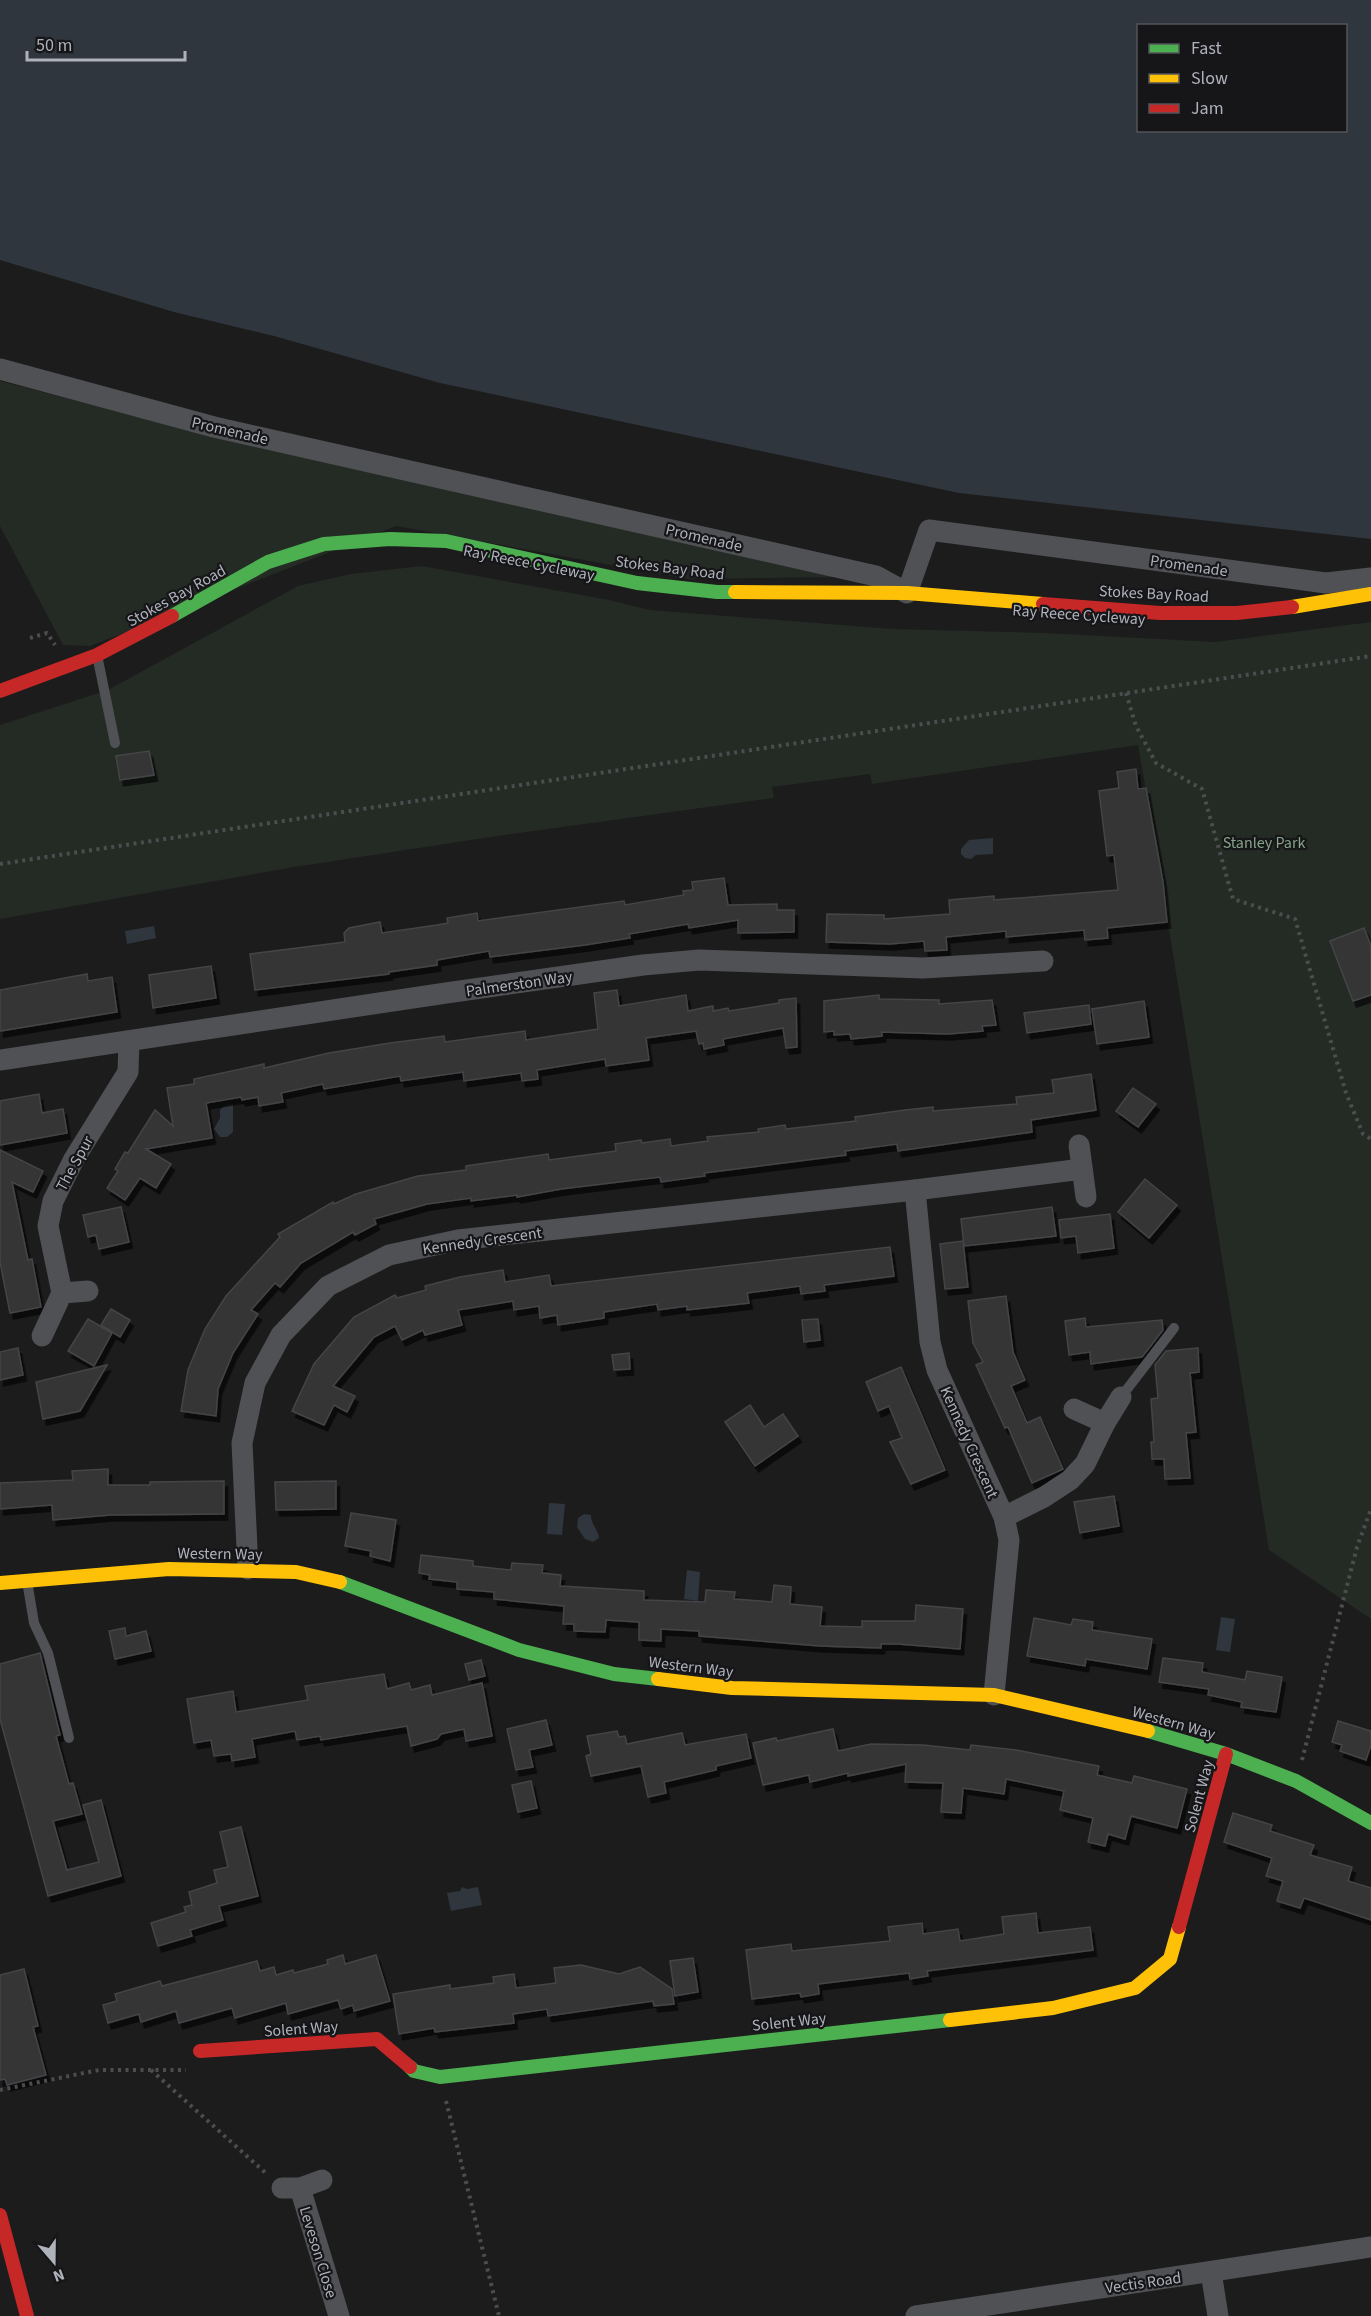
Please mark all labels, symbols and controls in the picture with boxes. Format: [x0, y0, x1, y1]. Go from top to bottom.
scale bar [27, 24, 184, 62]
legend [1137, 24, 1347, 132]
text: 50 m [36, 33, 72, 58]
text: Fast [1191, 36, 1222, 61]
text: Slow [1191, 66, 1228, 91]
text: Jam [1191, 96, 1224, 121]
street label: Promenade [189, 411, 270, 450]
street label: Promenade [663, 518, 744, 557]
street label: Ray Reece Cycleway [461, 539, 597, 587]
street label: Stokes Bay Road [614, 550, 726, 586]
street label: Promenade [1149, 550, 1229, 582]
street label: Stokes Bay Road [123, 560, 230, 632]
street label: Stokes Bay Road [1098, 580, 1209, 608]
street label: Ray Reece Cycleway [1012, 599, 1147, 631]
park label: Stanley Park [1223, 832, 1305, 854]
street label: Palmerston Way [464, 966, 574, 1002]
street label: The Spur [51, 1131, 99, 1195]
street label: Kennedy Crescent [421, 1222, 544, 1260]
street label: Kennedy Crescent [935, 1383, 1004, 1502]
street label: Western Way [177, 1542, 263, 1566]
street label: Western Way [647, 1651, 735, 1683]
street label: Western Way [1130, 1701, 1218, 1745]
street label: Solent Way [1179, 1757, 1219, 1835]
street label: Solent Way [751, 2007, 828, 2037]
street label: Solent Way [263, 2015, 339, 2043]
street label: Leveson Close [294, 2204, 342, 2301]
north arrow [24, 2232, 84, 2292]
text: N [50, 2263, 68, 2287]
street label: Vectis Road [1104, 2267, 1183, 2299]

